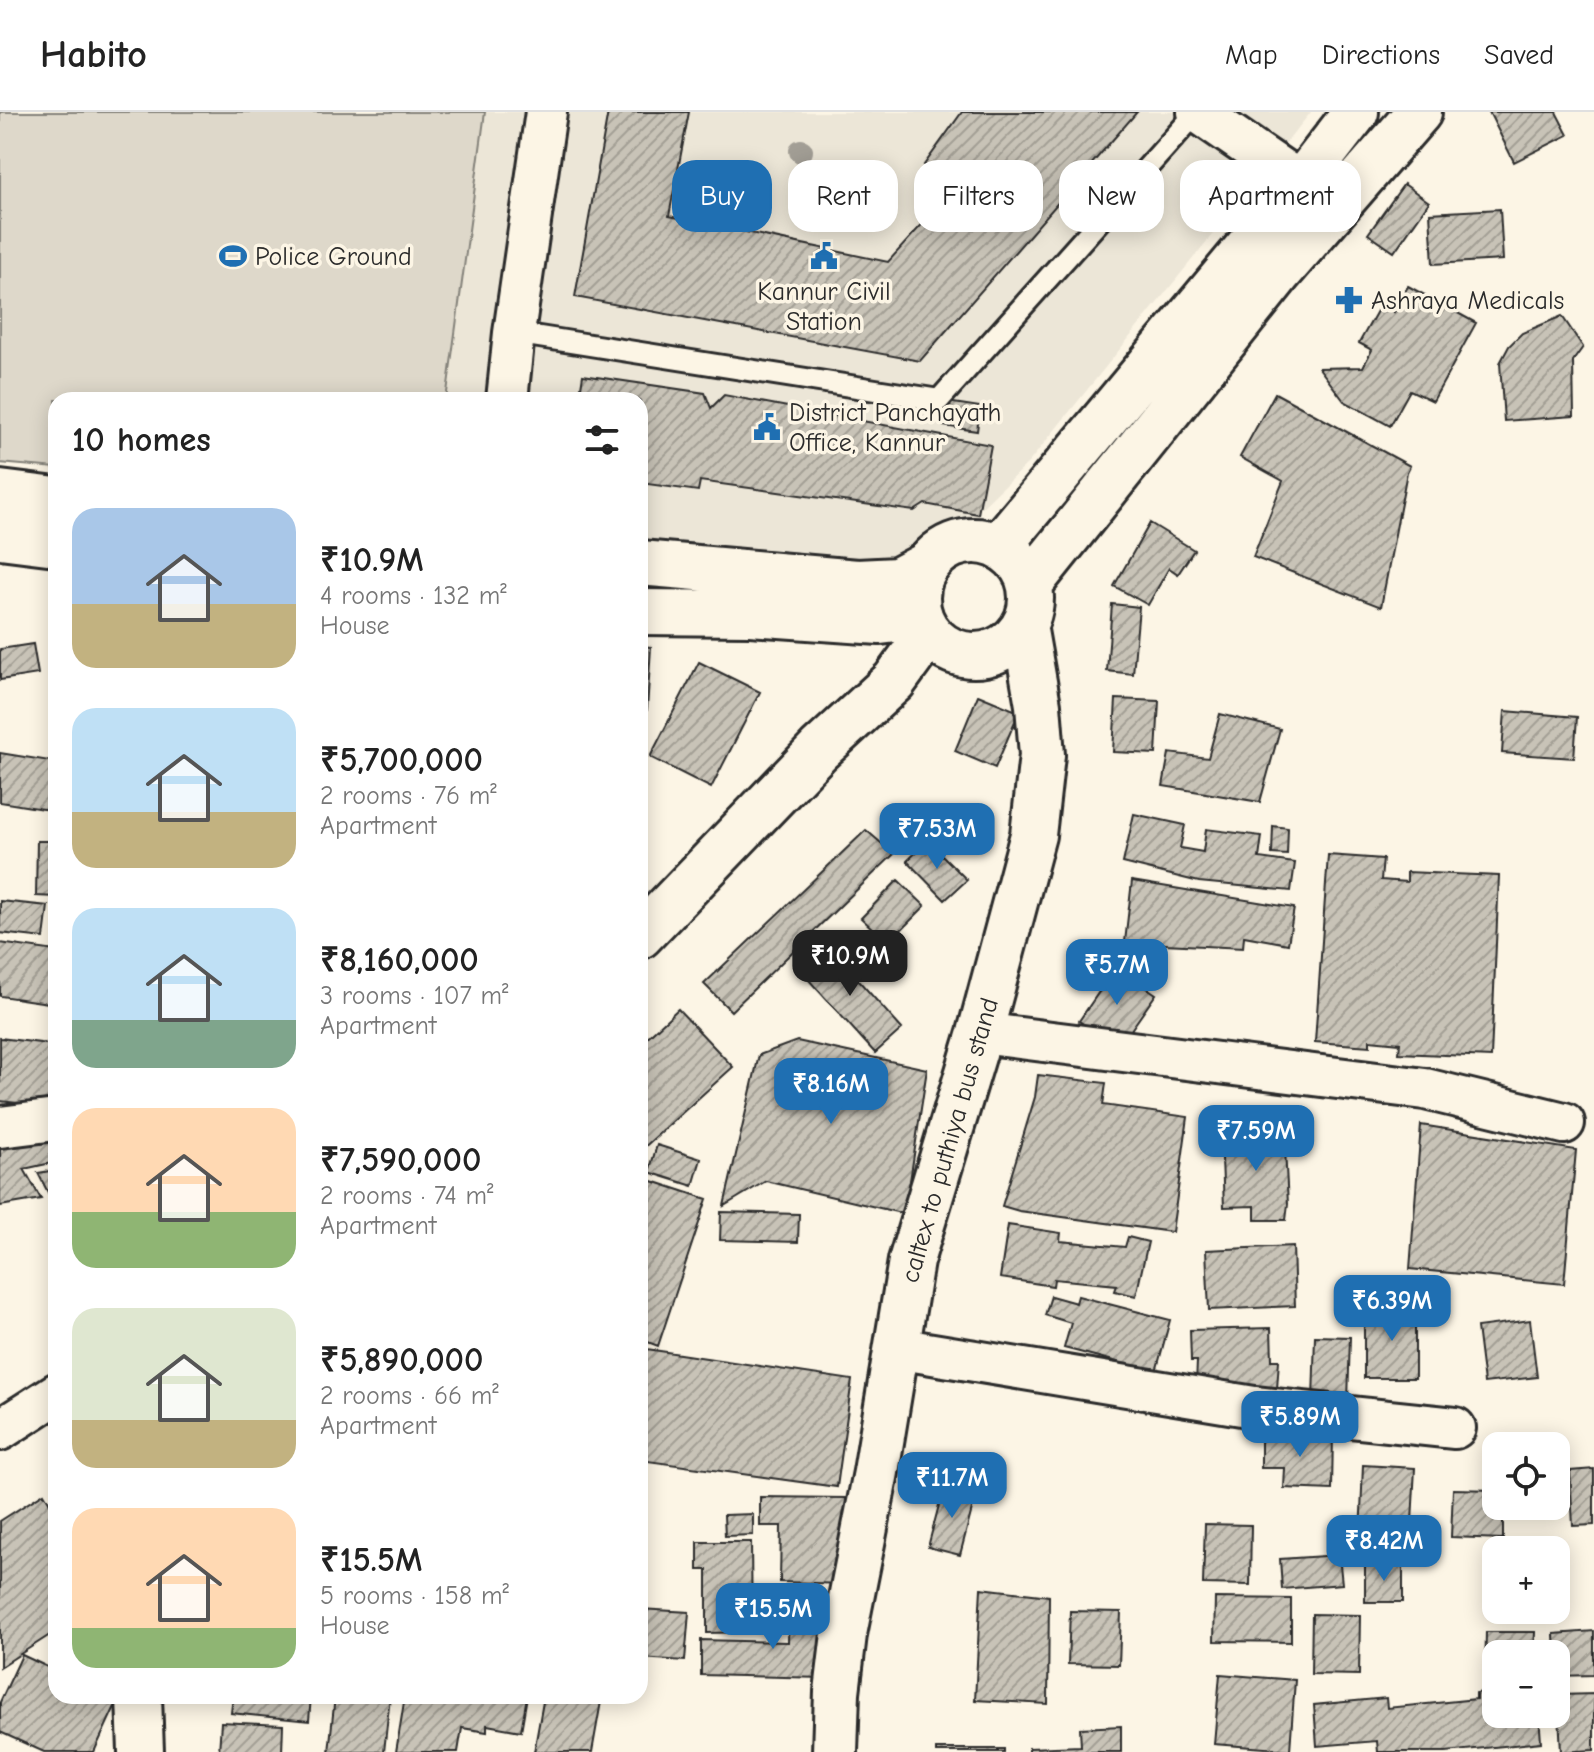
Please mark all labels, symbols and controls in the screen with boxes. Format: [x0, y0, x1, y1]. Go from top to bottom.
text: Habito [40, 33, 147, 77]
text: Map [1225, 39, 1278, 71]
text: Directions [1322, 39, 1440, 71]
text: Saved [1484, 39, 1554, 71]
chip: Buy [672, 160, 772, 232]
chip: Rent [788, 160, 898, 232]
chip: Filters [914, 160, 1043, 232]
chip: New [1059, 160, 1164, 232]
chip: Apartment [1180, 160, 1361, 232]
sports icon: Police Ground [218, 241, 248, 271]
public building icon: Kannur Civil Station [809, 241, 839, 271]
place label: Police Ground [255, 242, 412, 272]
place label: Kannur Civil Station [757, 277, 891, 337]
pharmacy icon: Ashraya Medicals [1334, 285, 1364, 315]
place label: Ashraya Medicals [1371, 286, 1564, 316]
place label: District Panchayath Office, Kannur [789, 398, 1002, 458]
public building icon: District Panchayath Office, Kannur [752, 412, 782, 442]
icon: filters [580, 418, 624, 462]
text: 10 homes [72, 420, 211, 460]
icon: home [136, 540, 232, 636]
text: ₹10.9M [320, 540, 424, 580]
text: 4 rooms · 132 m² [320, 581, 507, 611]
text: House [320, 611, 390, 641]
icon: home [136, 740, 232, 836]
text: ₹5,700,000 [320, 740, 483, 780]
text: 2 rooms · 76 m² [320, 781, 497, 811]
pin: ₹7.53M [872, 803, 1002, 871]
text: Apartment [320, 811, 436, 841]
text: ₹7.53M [898, 814, 976, 844]
pin: ₹10.9M [785, 930, 915, 998]
pin: ₹5.7M [1061, 939, 1173, 1007]
icon: home [136, 940, 232, 1036]
text: ₹8,160,000 [320, 940, 479, 980]
text: ₹10.9M [810, 941, 890, 971]
text: ₹5.7M [1084, 950, 1150, 980]
text: 3 rooms · 107 m² [320, 981, 509, 1011]
street label: caltex to puthiya bus stand [895, 994, 1005, 1286]
text: Apartment [320, 1011, 436, 1041]
pin: ₹8.16M [766, 1058, 896, 1126]
text: ₹8.16M [792, 1069, 870, 1099]
pin: ₹7.59M [1191, 1105, 1321, 1173]
text: ₹7.59M [1216, 1116, 1296, 1146]
icon: home [136, 1140, 232, 1236]
text: ₹7,590,000 [320, 1140, 481, 1180]
text: 2 rooms · 74 m² [320, 1181, 493, 1211]
text: Apartment [320, 1211, 436, 1241]
pin: ₹6.39M [1327, 1275, 1457, 1343]
text: ₹6.39M [1352, 1286, 1432, 1316]
icon: home [136, 1340, 232, 1436]
text: ₹5,890,000 [320, 1340, 483, 1380]
text: 2 rooms · 66 m² [320, 1381, 499, 1411]
pin: ₹5.89M [1235, 1391, 1365, 1459]
text: ₹5.89M [1259, 1402, 1341, 1432]
text: Apartment [320, 1411, 436, 1441]
map controls [1482, 1432, 1570, 1728]
button: locate [1482, 1432, 1570, 1520]
pin: ₹11.7M [887, 1452, 1017, 1520]
text: ₹11.7M [916, 1463, 988, 1493]
pin: ₹8.42M [1319, 1515, 1449, 1583]
text: ₹8.42M [1345, 1526, 1424, 1556]
button: + [1482, 1536, 1570, 1624]
icon: home [136, 1540, 232, 1636]
text: ₹15.5M [320, 1540, 422, 1580]
text: 5 rooms · 158 m² [320, 1581, 509, 1611]
pin: ₹15.5M [708, 1583, 838, 1651]
text: ₹15.5M [734, 1594, 812, 1624]
text: House [320, 1611, 390, 1641]
button: − [1482, 1640, 1570, 1728]

